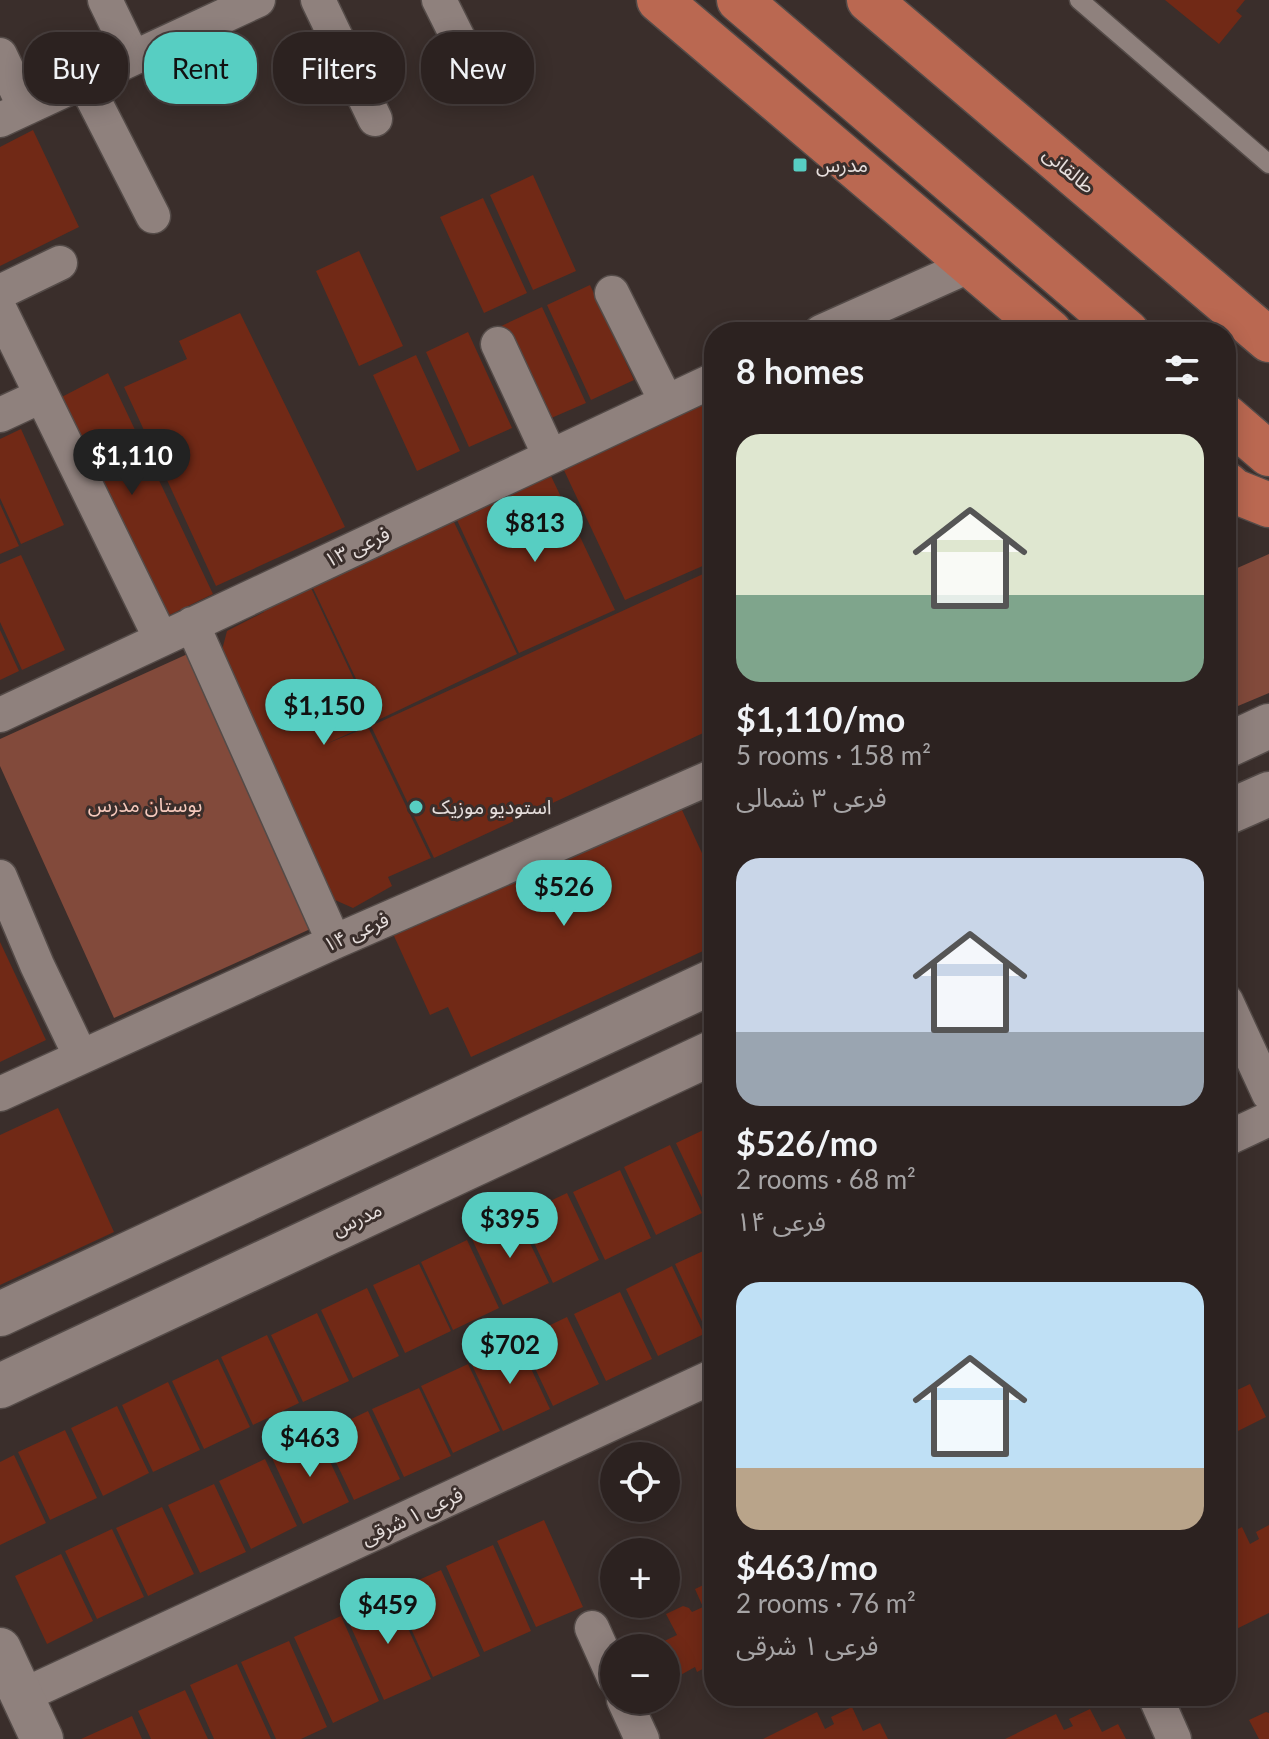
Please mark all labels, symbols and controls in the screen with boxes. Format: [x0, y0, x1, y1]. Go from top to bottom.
chip: Buy [24, 32, 128, 104]
chip: Rent [144, 32, 257, 104]
chip: Filters [273, 32, 405, 104]
chip: New [421, 32, 534, 104]
street label: طالقانی [1038, 141, 1100, 199]
place label: مدرس [816, 152, 868, 177]
marker: مدرس [791, 156, 809, 174]
icon: filters [1160, 348, 1204, 392]
text: 8 homes [736, 350, 864, 391]
pin: $1,110 [67, 429, 197, 497]
text: $1,110 [91, 439, 173, 471]
icon: home [898, 486, 1042, 630]
pin: $813 [488, 496, 582, 564]
text: $813 [505, 506, 565, 538]
street label: فرعی ۱۳ [320, 521, 393, 572]
pin: $1,150 [259, 679, 389, 747]
text: $1,150 [283, 689, 365, 721]
text: $1,110/mo [736, 698, 905, 739]
text: 5 rooms · 158 m² [736, 739, 931, 771]
text: فرعی ۳ شمالی [736, 781, 887, 813]
park label: بوستان مدرس [88, 792, 202, 817]
place label: استودیو موزیک [432, 794, 552, 819]
marker: استودیو موزیک [407, 798, 425, 816]
pin: $526 [517, 860, 611, 928]
text: $526 [534, 870, 594, 902]
street label: فرعی ۱۴ [319, 906, 393, 957]
icon: home [898, 910, 1042, 1054]
text: $526/mo [736, 1122, 878, 1163]
text: 2 rooms · 68 m² [736, 1163, 916, 1195]
pin: $395 [463, 1192, 557, 1260]
street label: مدرس [328, 1196, 386, 1241]
text: $395 [480, 1202, 540, 1234]
text: فرعی ۱۴ [736, 1205, 826, 1237]
pin: $702 [463, 1318, 557, 1386]
text: $702 [480, 1328, 540, 1360]
icon: home [898, 1334, 1042, 1478]
pin: $463 [263, 1411, 357, 1479]
text: $463 [280, 1421, 340, 1453]
map controls [600, 1442, 680, 1714]
button: locate [600, 1442, 680, 1522]
street label: فرعی ۱ شرقی [357, 1481, 467, 1550]
button: + [600, 1538, 680, 1618]
text: $463/mo [736, 1546, 878, 1587]
pin: $459 [341, 1578, 435, 1646]
text: 2 rooms · 76 m² [736, 1587, 916, 1619]
text: $459 [358, 1588, 418, 1620]
text: فرعی ۱ شرقی [736, 1629, 878, 1661]
button: − [600, 1634, 680, 1714]

